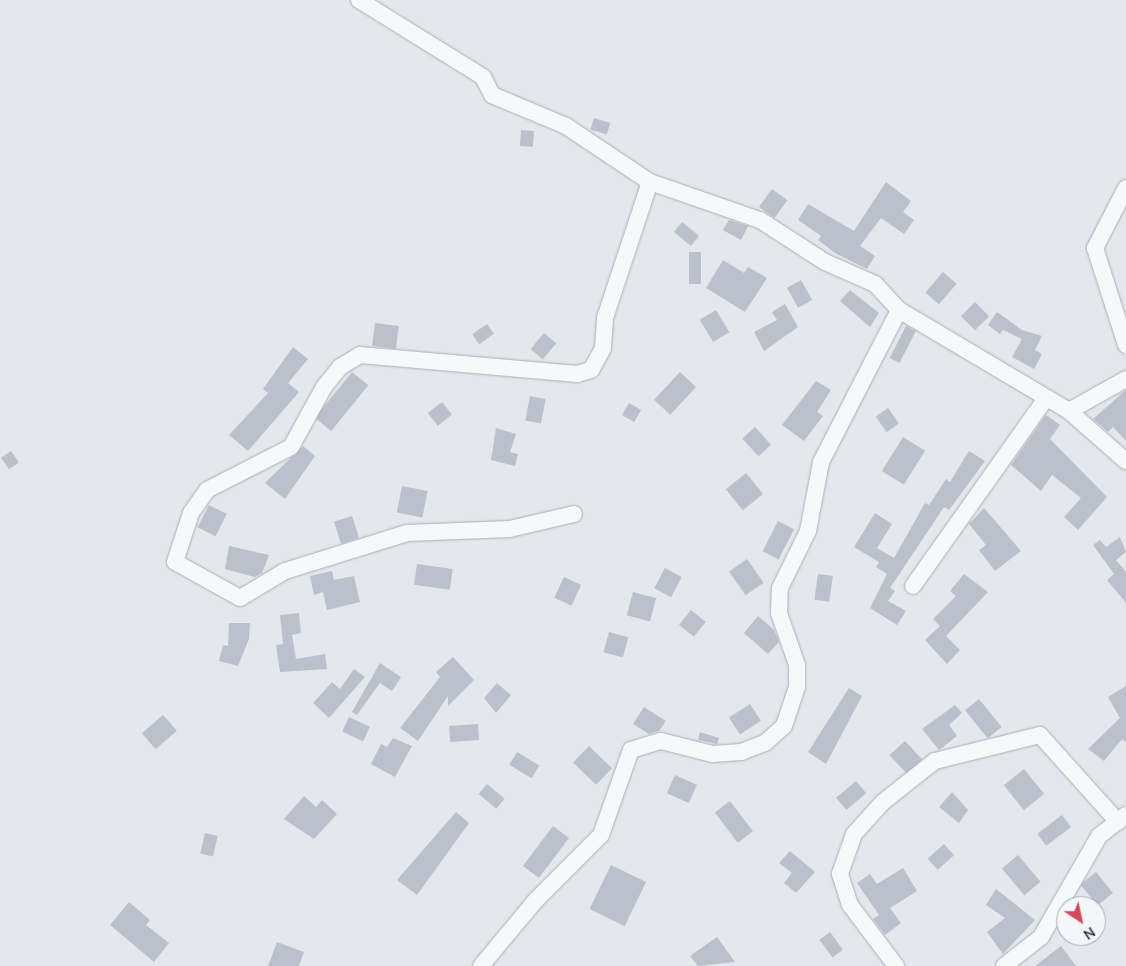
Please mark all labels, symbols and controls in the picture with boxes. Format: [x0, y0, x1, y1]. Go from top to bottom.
north arrow [1056, 896, 1106, 946]
text: N [1079, 922, 1099, 944]

